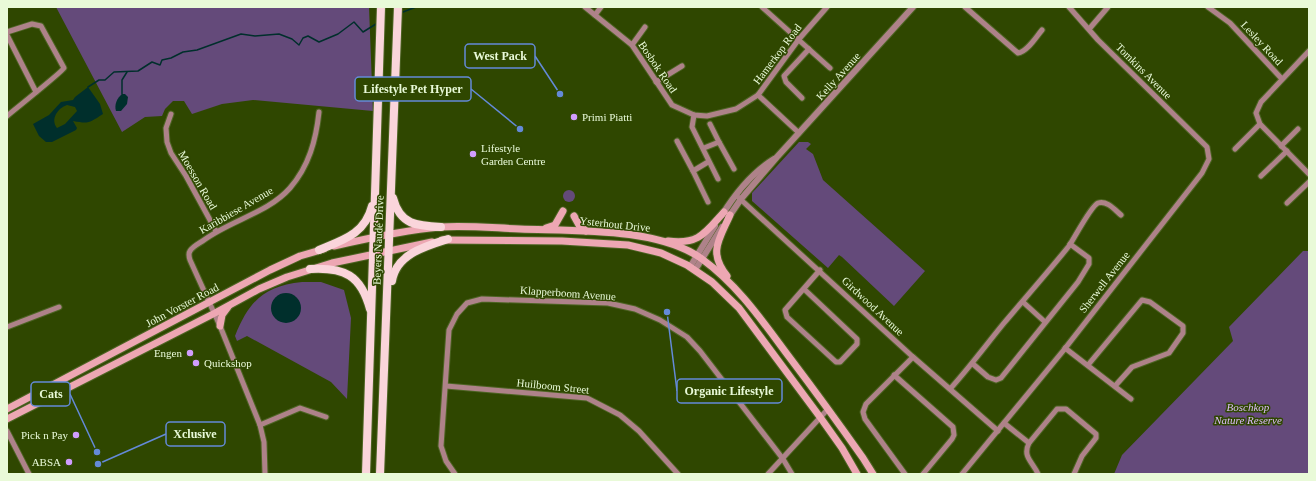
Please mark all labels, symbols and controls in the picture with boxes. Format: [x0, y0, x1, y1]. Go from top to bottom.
street label: Lesley Road [1239, 19, 1286, 68]
street label: Hamerkop Road [750, 21, 804, 87]
street label: Bosbok Road [636, 39, 680, 95]
street label: Tomkins Avenue [1114, 41, 1174, 101]
callout: West Pack [465, 44, 535, 68]
text: West Pack [473, 49, 527, 63]
street label: Kelly Avenue [813, 50, 863, 102]
callout: Lifestyle Pet Hyper [355, 77, 471, 101]
text: Lifestyle Pet Hyper [363, 82, 463, 96]
place label: Primi Piatti [582, 111, 632, 123]
marker: Primi Piatti [569, 112, 579, 122]
place label: Lifestyle Garden Centre [481, 142, 546, 167]
street label: Moesson Road [176, 149, 220, 212]
marker: Lifestyle Garden Centre [468, 149, 478, 159]
street label: Karibbiese Avenue [197, 184, 275, 236]
street label: Beyers Naudé Drive [370, 195, 386, 285]
street label: Ysterhout Drive [579, 214, 651, 234]
street label: Sherwell Avenue [1076, 249, 1132, 315]
street label: Girdwood Avenue [840, 274, 906, 338]
street label: John Vorster Road [143, 280, 221, 329]
street label: Klapperboom Avenue [520, 284, 616, 302]
place label: Engen [154, 347, 182, 359]
marker: Engen [185, 348, 195, 358]
place label: Quickshop [204, 357, 252, 369]
marker: Quickshop [191, 358, 201, 368]
street label: Huilboom Street [516, 376, 590, 396]
callout: Organic Lifestyle [677, 379, 782, 403]
callout: Cats [31, 382, 70, 406]
text: Organic Lifestyle [685, 384, 774, 398]
text: Cats [39, 387, 63, 401]
park label: Boschkop Nature Reserve [1213, 401, 1282, 426]
callout: Xclusive [166, 422, 225, 446]
text: Xclusive [173, 427, 217, 441]
place label: Pick n Pay [21, 429, 68, 441]
marker: Pick n Pay [71, 430, 81, 440]
place label: ABSA [32, 456, 61, 468]
marker: ABSA [64, 457, 74, 467]

